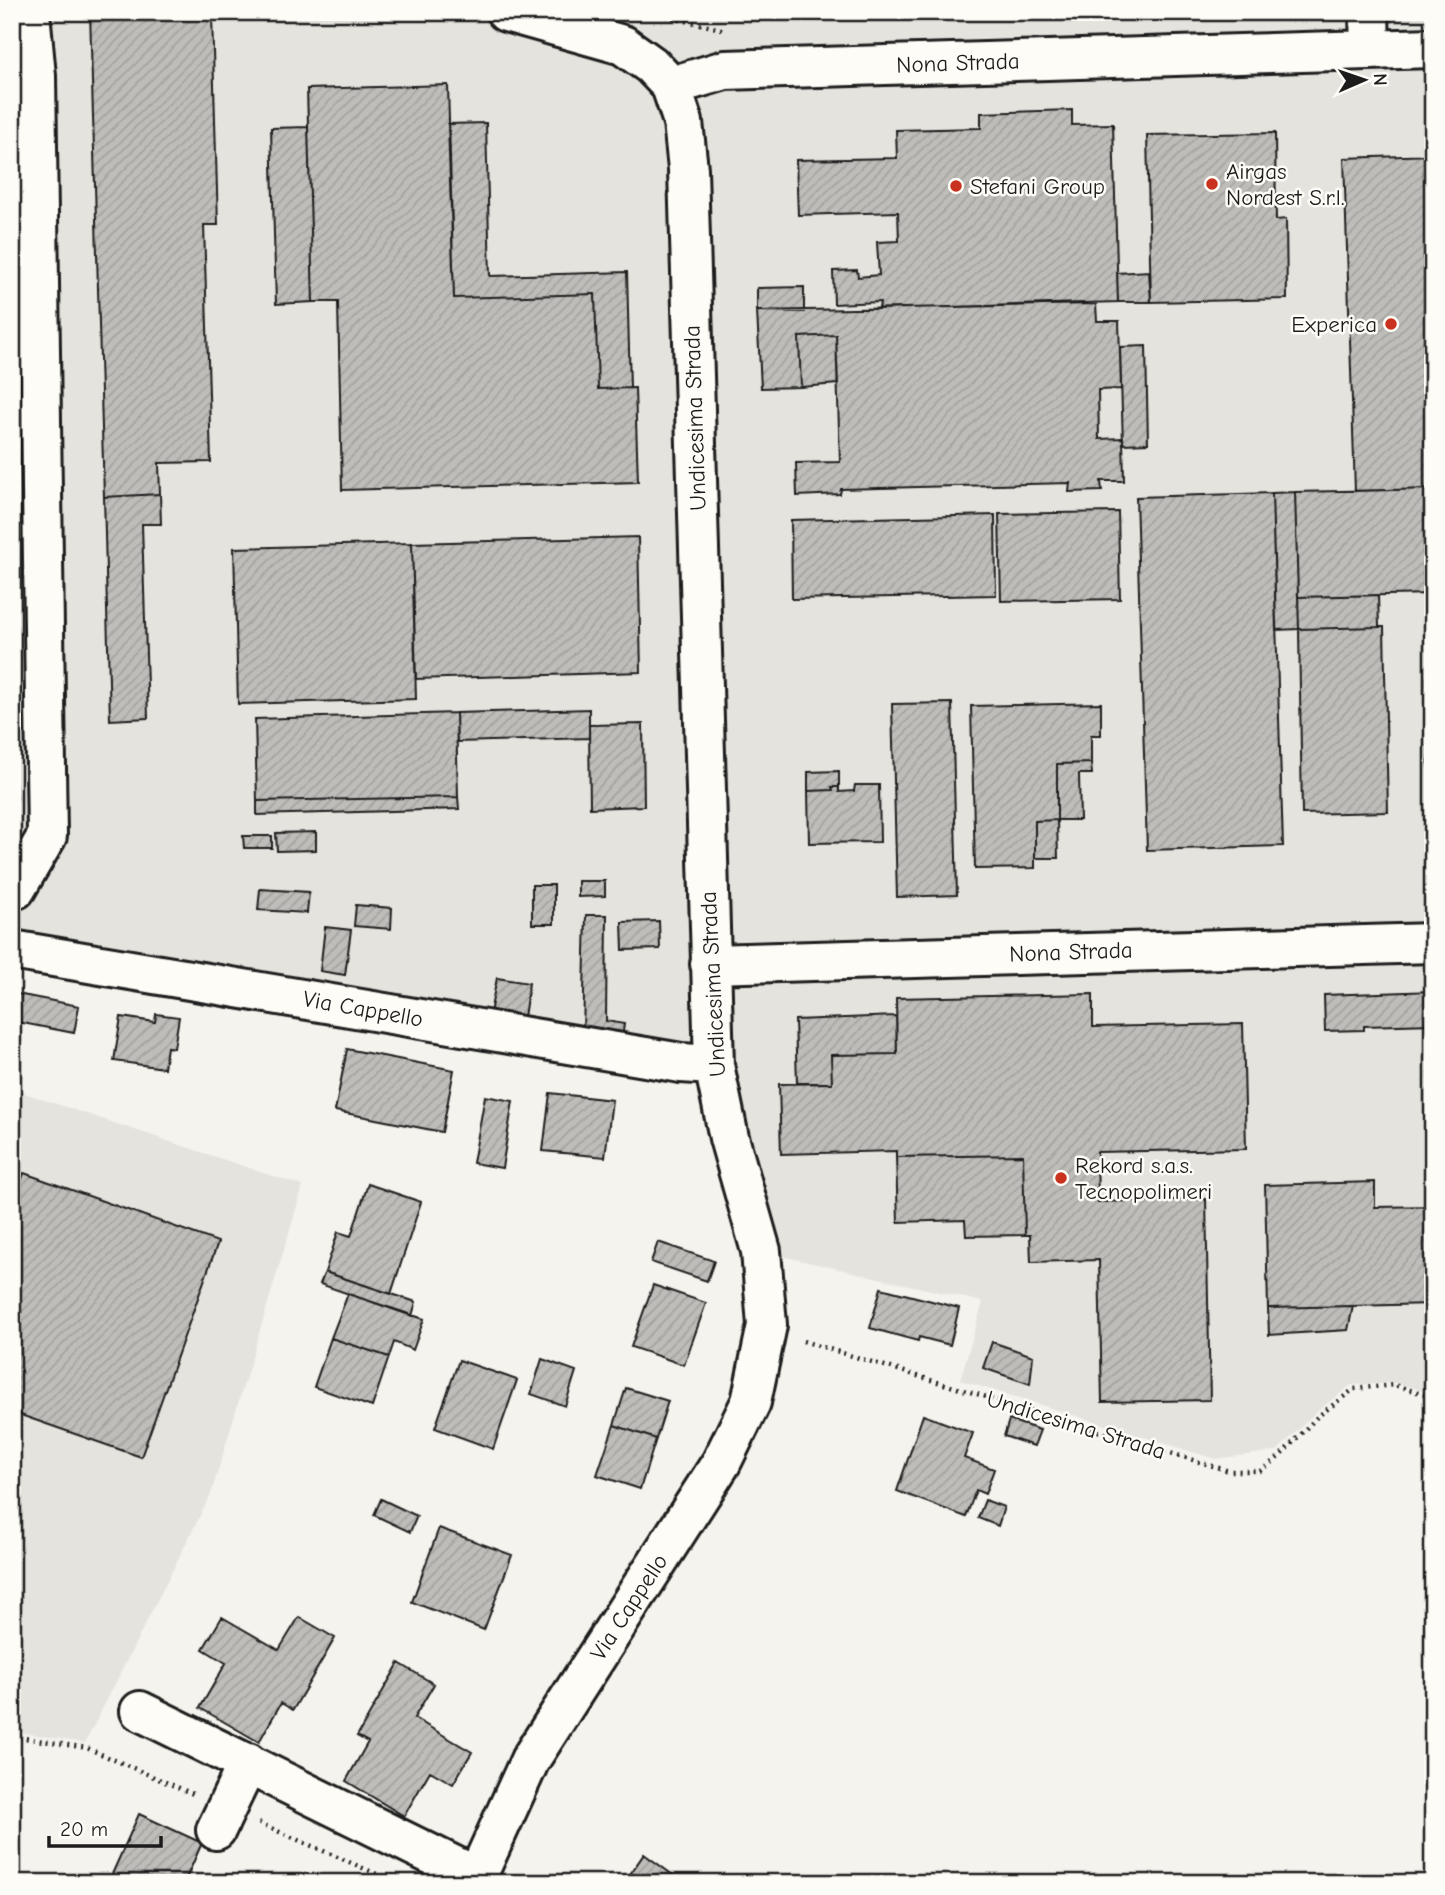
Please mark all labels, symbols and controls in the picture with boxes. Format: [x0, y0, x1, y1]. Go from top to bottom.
north arrow [1330, 46, 1400, 116]
street label: Nona Strada [896, 47, 1020, 79]
text: N [1369, 73, 1391, 86]
place label: Airgas Nordest S.r.l. [1226, 158, 1344, 211]
place label: Stefani Group [970, 173, 1105, 200]
marker: Airgas Nordest S.r.l. [1204, 176, 1220, 192]
marker: Stefani Group [948, 178, 964, 194]
place label: Experica [1291, 311, 1377, 338]
marker: Experica [1383, 316, 1399, 332]
street label: Undicesima Strada [678, 325, 712, 511]
street label: Undicesima Strada [695, 890, 731, 1078]
street label: Nona Strada [1009, 936, 1133, 968]
street label: Via Cappello [301, 985, 425, 1033]
place label: Rekord s.a.s. Tecnopolimeri [1075, 1152, 1212, 1205]
marker: Rekord s.a.s. Tecnopolimeri [1053, 1170, 1069, 1186]
street label: Undicesima Strada [983, 1385, 1169, 1465]
street label: Via Cappello [585, 1549, 673, 1665]
scale bar [49, 1804, 161, 1848]
text: 20 m [60, 1817, 108, 1841]

